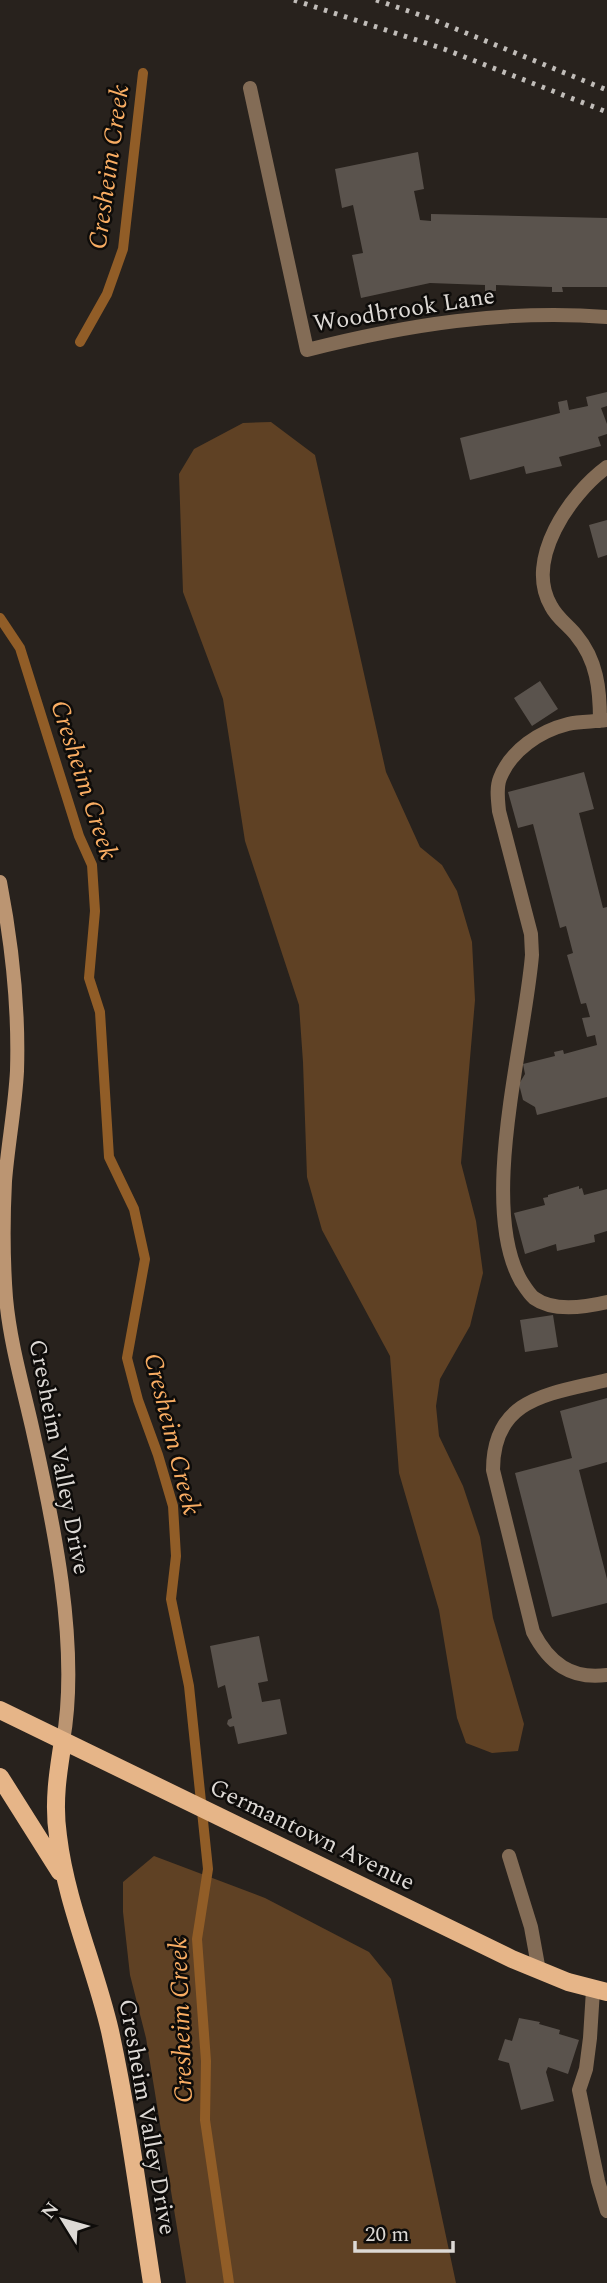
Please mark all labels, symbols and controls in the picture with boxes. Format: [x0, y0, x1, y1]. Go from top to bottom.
water label: Cresheim Creek [78, 82, 140, 252]
street label: Woodbrook Lane [311, 278, 497, 342]
water label: Cresheim Creek [39, 695, 129, 865]
street label: Cresheim Valley Drive [19, 1336, 99, 1578]
water label: Cresheim Creek [133, 1349, 211, 1519]
street label: Germantown Avenue [203, 1770, 421, 1900]
water label: Cresheim Creek [158, 1936, 204, 2104]
street label: Cresheim Valley Drive [109, 1996, 185, 2238]
north arrow [28, 2185, 98, 2255]
text: N [34, 2196, 67, 2226]
scale bar [355, 2210, 453, 2254]
text: 20 m [365, 2219, 409, 2251]

